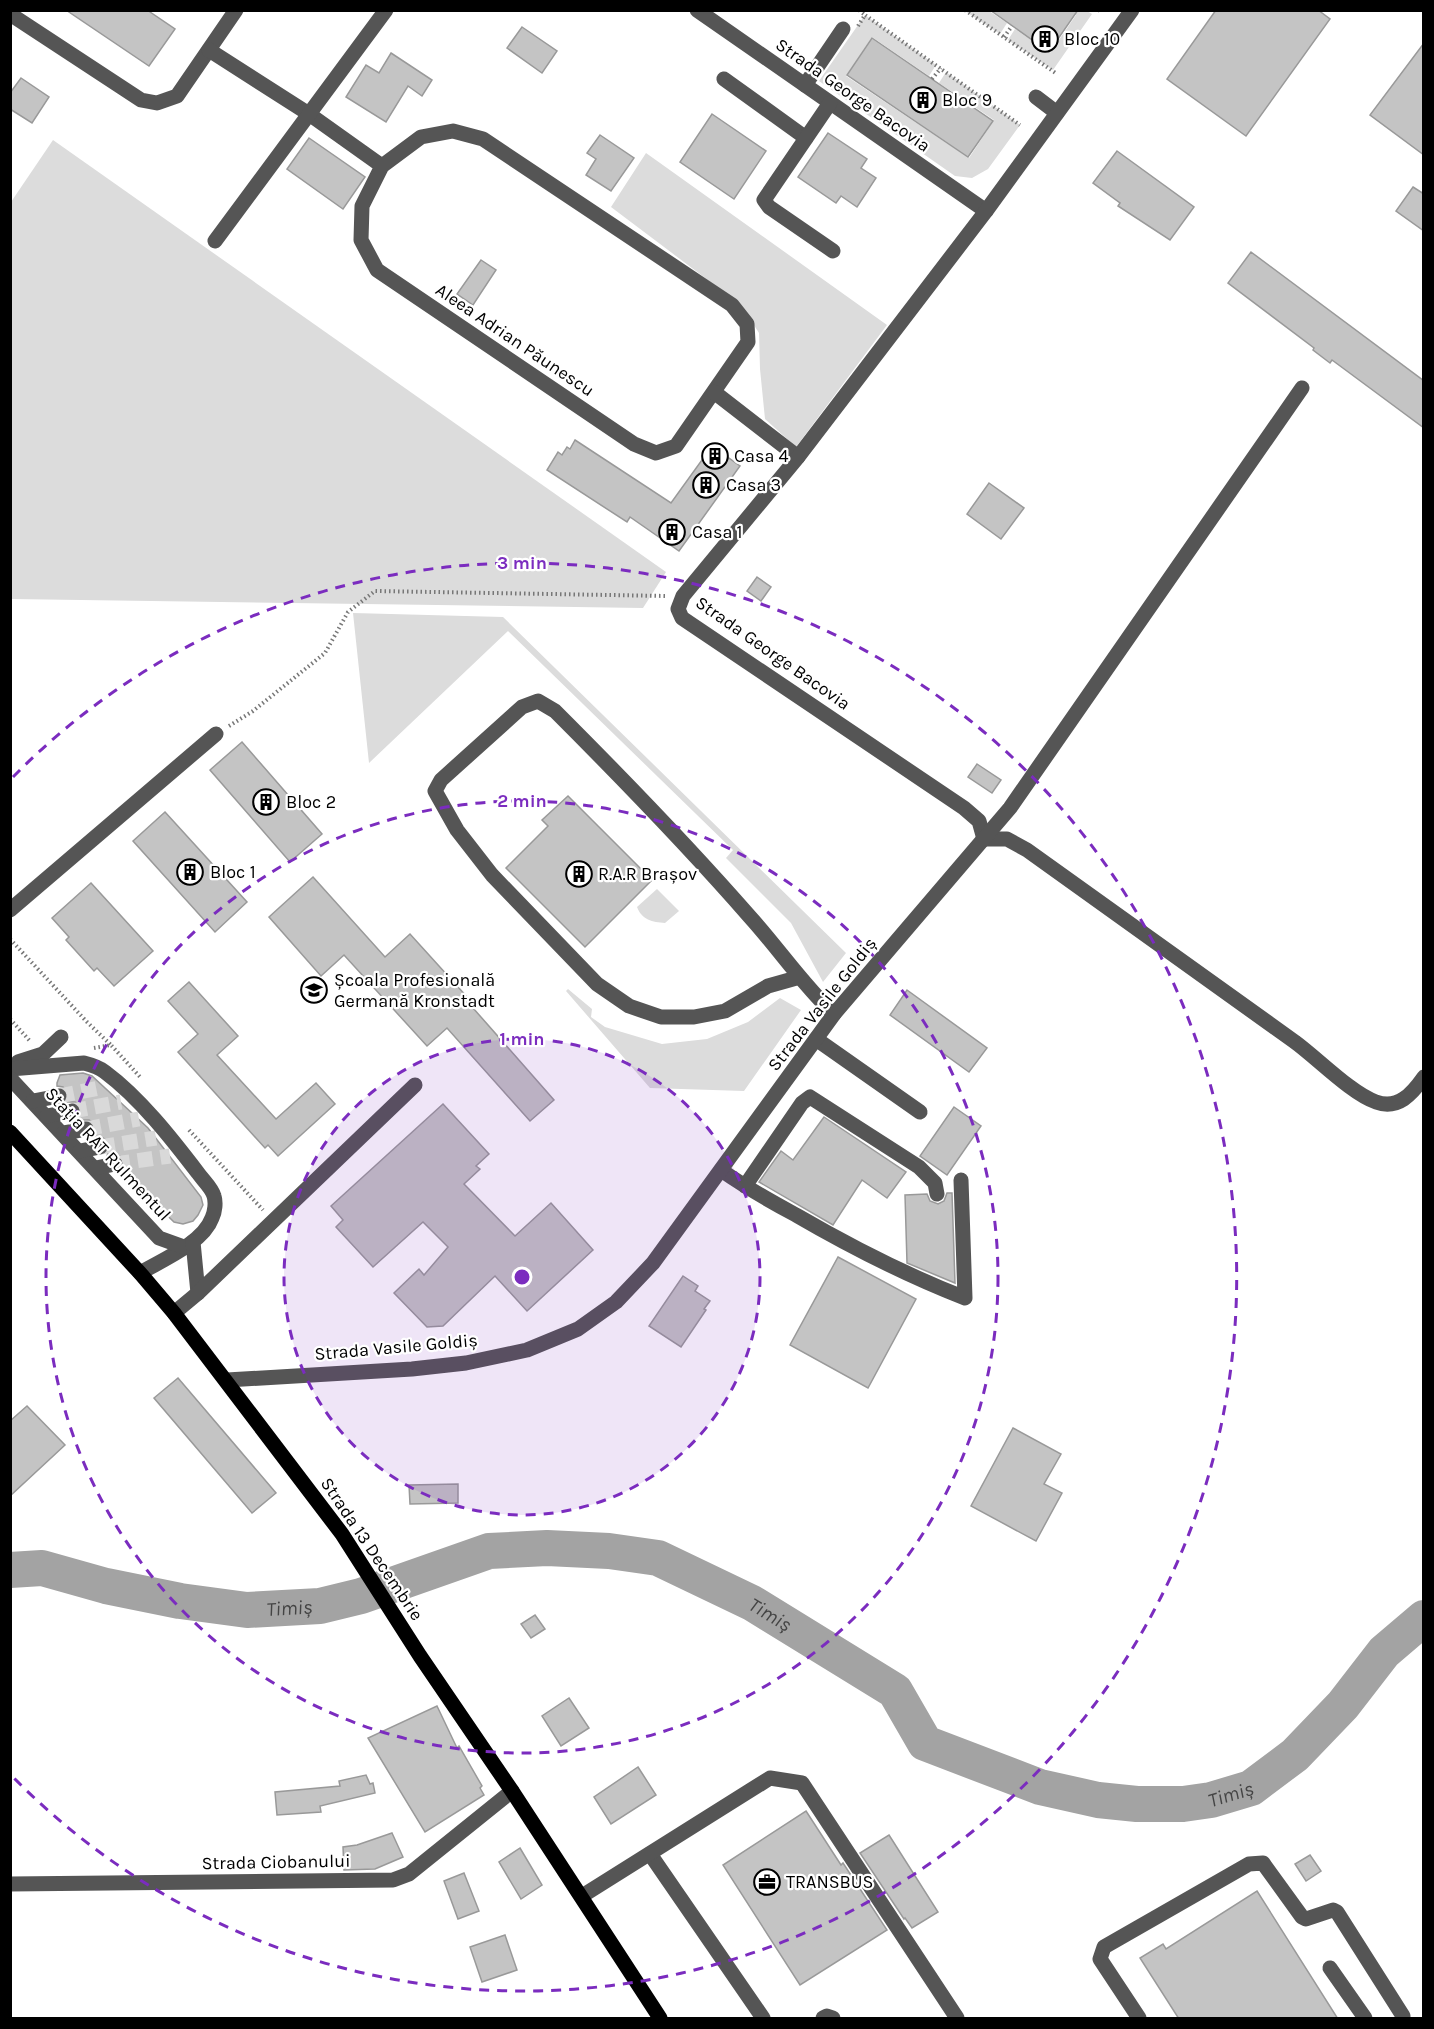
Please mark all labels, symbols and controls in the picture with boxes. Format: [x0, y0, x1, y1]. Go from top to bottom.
building icon: Bloc 10 [1030, 24, 1060, 54]
place label: Bloc 10 [1064, 28, 1120, 50]
street label: Strada George Bacovia [771, 33, 935, 157]
building icon: Bloc 9 [908, 85, 938, 115]
place label: Bloc 9 [942, 89, 992, 111]
street label: Aleea Adrian Păunescu [432, 279, 598, 401]
building icon: Casa 4 [700, 441, 730, 471]
place label: Casa 4 [734, 445, 789, 467]
building icon: Casa 3 [691, 470, 721, 500]
place label: Casa 3 [726, 474, 781, 496]
building icon: Casa 1 [657, 517, 687, 547]
place label: Casa 1 [692, 521, 743, 543]
text: 3 min [497, 552, 547, 574]
street label: Strada George Bacovia [691, 591, 855, 715]
building icon: Bloc 2 [251, 787, 281, 817]
text: 2 min [497, 790, 547, 812]
place label: Bloc 2 [286, 791, 336, 813]
building icon: Bloc 1 [175, 857, 205, 887]
building icon: R.A.R Brașov [564, 859, 594, 889]
place label: Bloc 1 [210, 861, 256, 883]
place label: R.A.R Brașov [598, 863, 697, 885]
street label: Strada Vasile Goldiș [763, 933, 881, 1075]
place label: Școala Profesională Germană Kronstadt [334, 969, 495, 1012]
school or university icon: Școala Profesională Germană Kronstadt [299, 975, 329, 1005]
text: 1 min [499, 1028, 545, 1050]
street label: Stația RAT Rulmentul [40, 1083, 176, 1225]
centre of rings [512, 1267, 532, 1287]
street label: Strada Vasile Goldiș [313, 1329, 479, 1365]
street label: Strada 13 Decembrie [316, 1473, 428, 1625]
water label: Timiș [745, 1592, 796, 1636]
water label: Timiș [266, 1595, 313, 1620]
water label: Timiș [1205, 1776, 1256, 1812]
street label: Strada Ciobanului [201, 1850, 351, 1874]
office icon: TRANSBUS [752, 1867, 782, 1897]
place label: TRANSBUS [786, 1871, 873, 1893]

